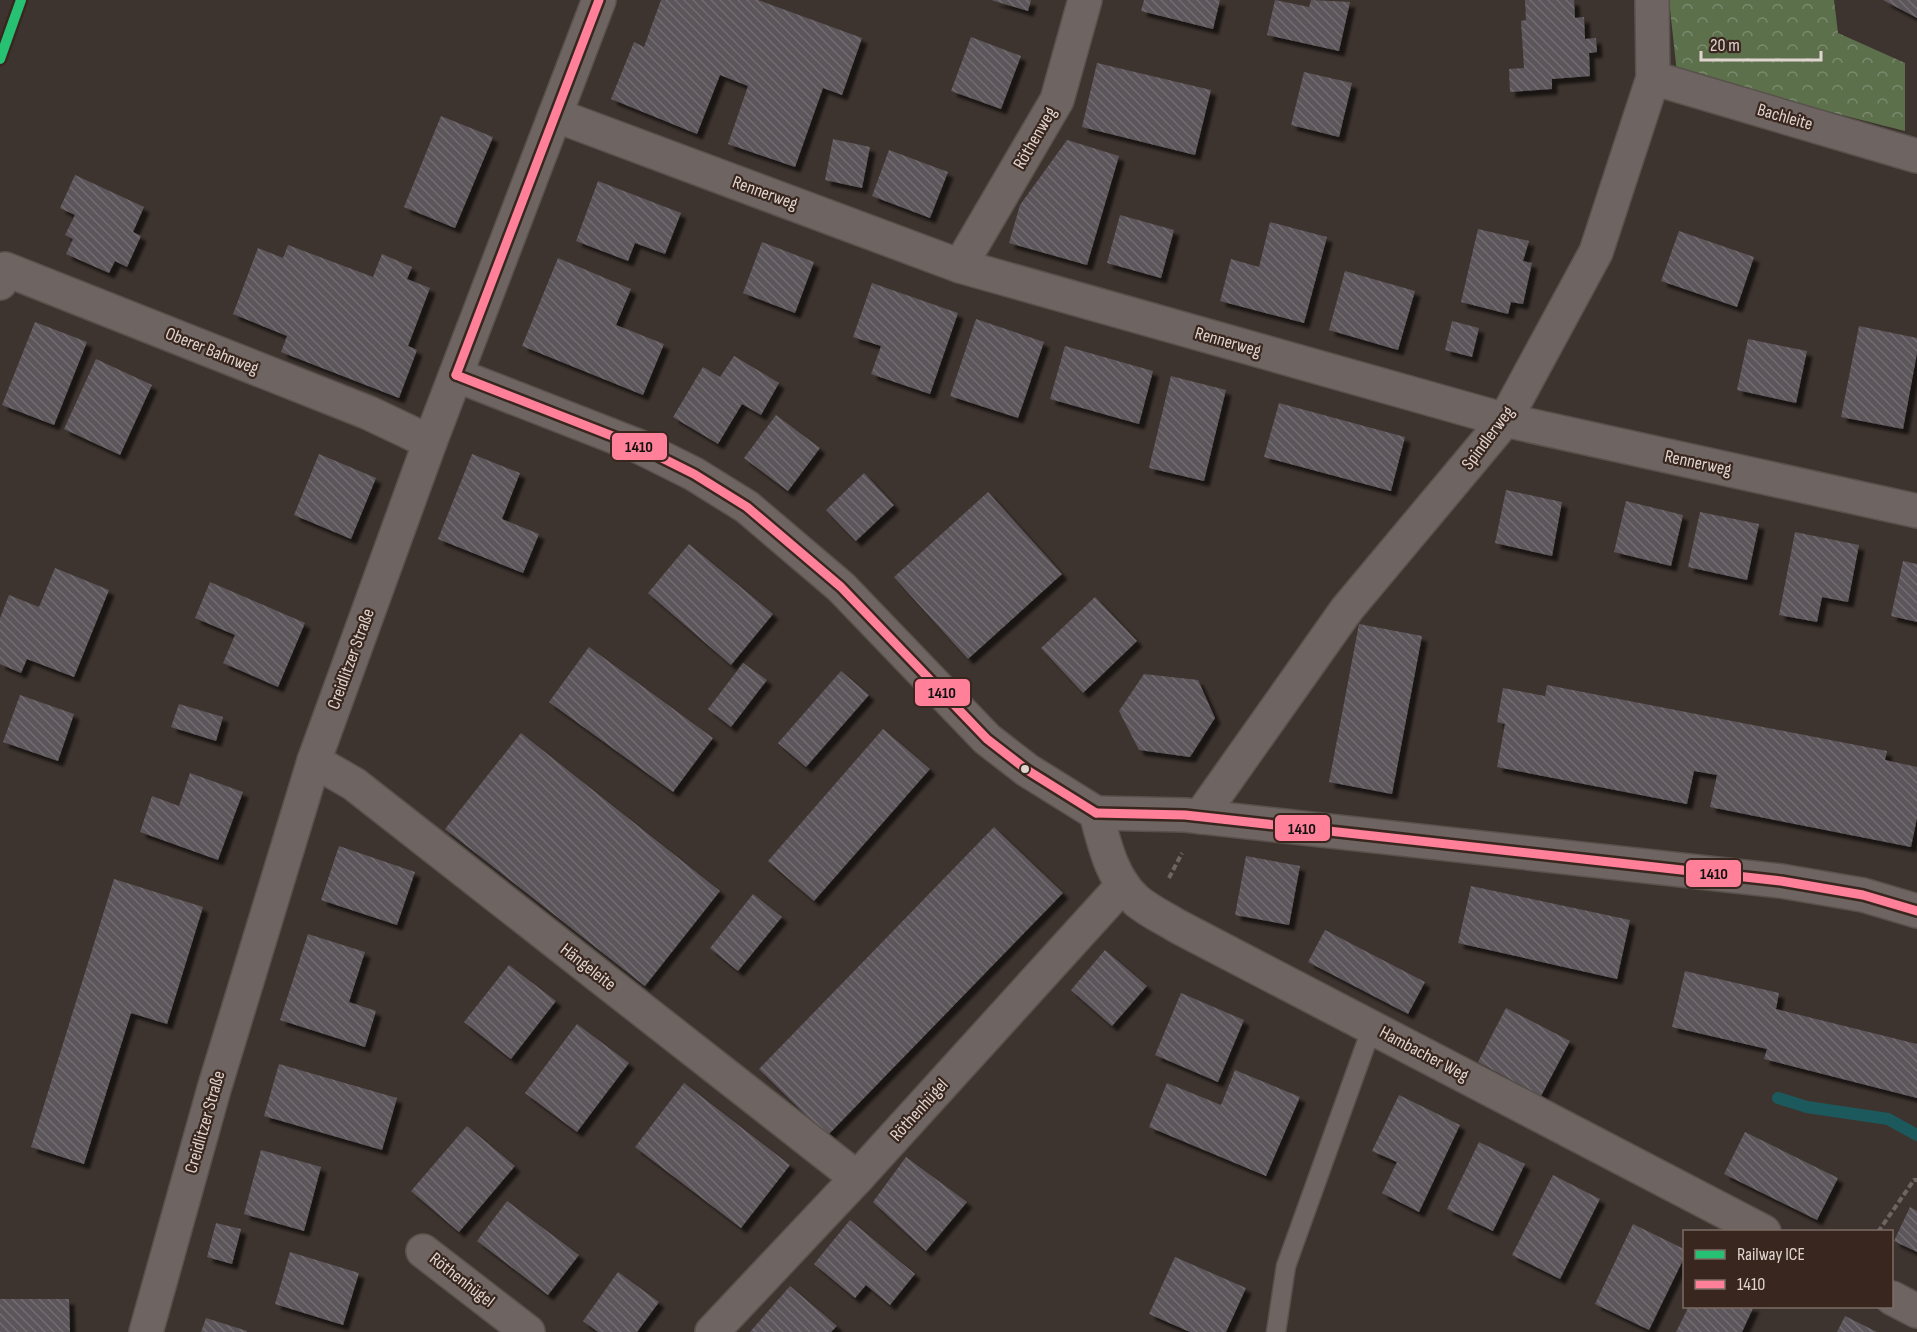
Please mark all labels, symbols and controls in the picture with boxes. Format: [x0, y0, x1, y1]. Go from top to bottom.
scale bar [1701, 24, 1821, 62]
text: 20 m [1710, 35, 1740, 56]
street label: Bachleite [1755, 99, 1815, 135]
street label: Röthenweg [1009, 103, 1061, 173]
street label: Rennerweg [730, 172, 800, 214]
street label: Oberer Bahnweg [162, 323, 262, 379]
street label: Rennerweg [1192, 323, 1264, 361]
street label: Spindlerweg [1457, 402, 1519, 474]
line badge: 1410 [611, 432, 668, 461]
text: 1410 [625, 438, 653, 457]
street label: Rennerweg [1663, 446, 1733, 480]
street label: Creidlitzer Straße [323, 606, 379, 712]
line badge: 1410 [914, 678, 971, 707]
text: 1410 [928, 684, 956, 703]
unlabelled marker [1019, 763, 1031, 775]
line badge: 1410 [1274, 814, 1331, 842]
text: 1410 [1288, 820, 1316, 839]
line badge: 1410 [1685, 859, 1742, 888]
text: 1410 [1700, 865, 1728, 884]
street label: Hängeleite [556, 939, 620, 995]
street label: Hambacher Weg [1376, 1022, 1472, 1086]
street label: Creidlitzer Straße [180, 1068, 230, 1176]
street label: Röthenhügel [886, 1074, 952, 1146]
legend [1683, 1230, 1893, 1308]
text: Railway ICE [1737, 1244, 1805, 1265]
street label: Röthenhügel [425, 1248, 499, 1312]
text: 1410 [1737, 1274, 1765, 1295]

